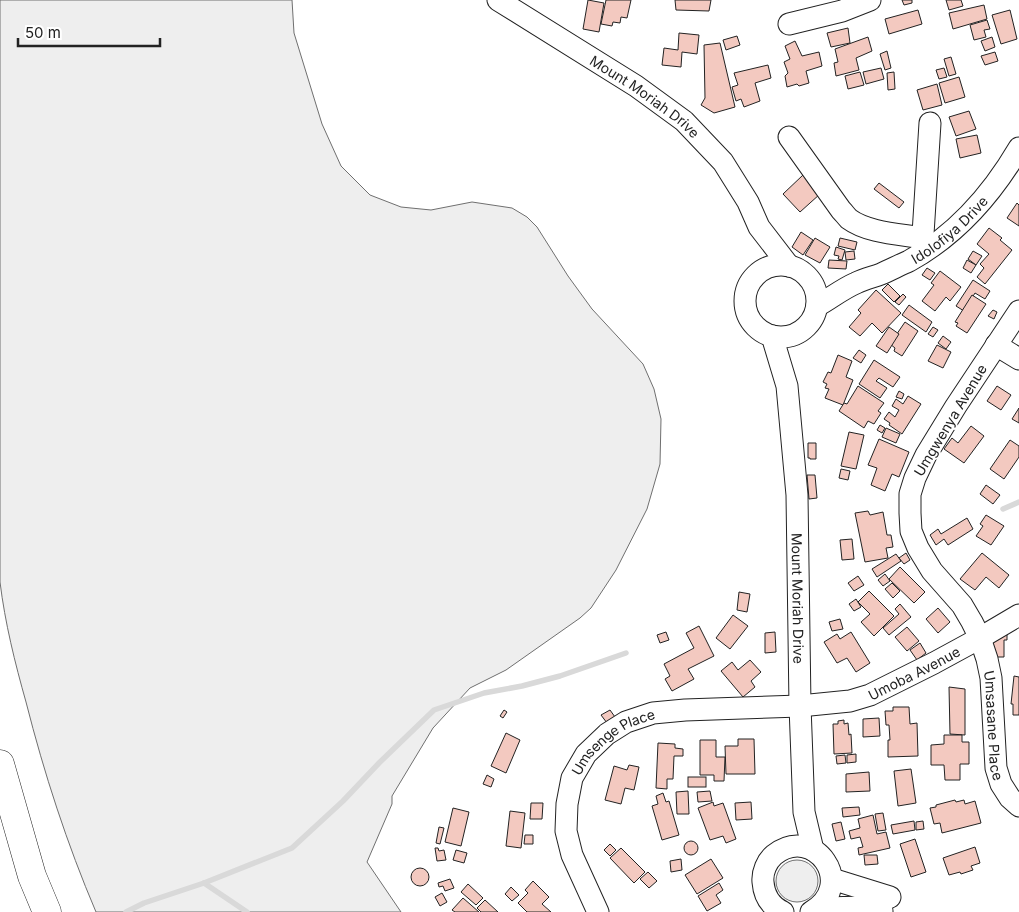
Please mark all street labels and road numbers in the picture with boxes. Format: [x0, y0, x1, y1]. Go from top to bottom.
street label: Mount Moriah Drive [587, 51, 704, 141]
street label: Idolofiya Drive [908, 192, 991, 267]
street label: Umgwenya Avenue [910, 361, 990, 479]
street label: Mount Moriah Drive [789, 533, 808, 664]
street label: Umoba Avenue [865, 642, 963, 703]
street label: Umsasane Place [981, 669, 1008, 782]
street label: Umsenge Place [567, 705, 657, 778]

